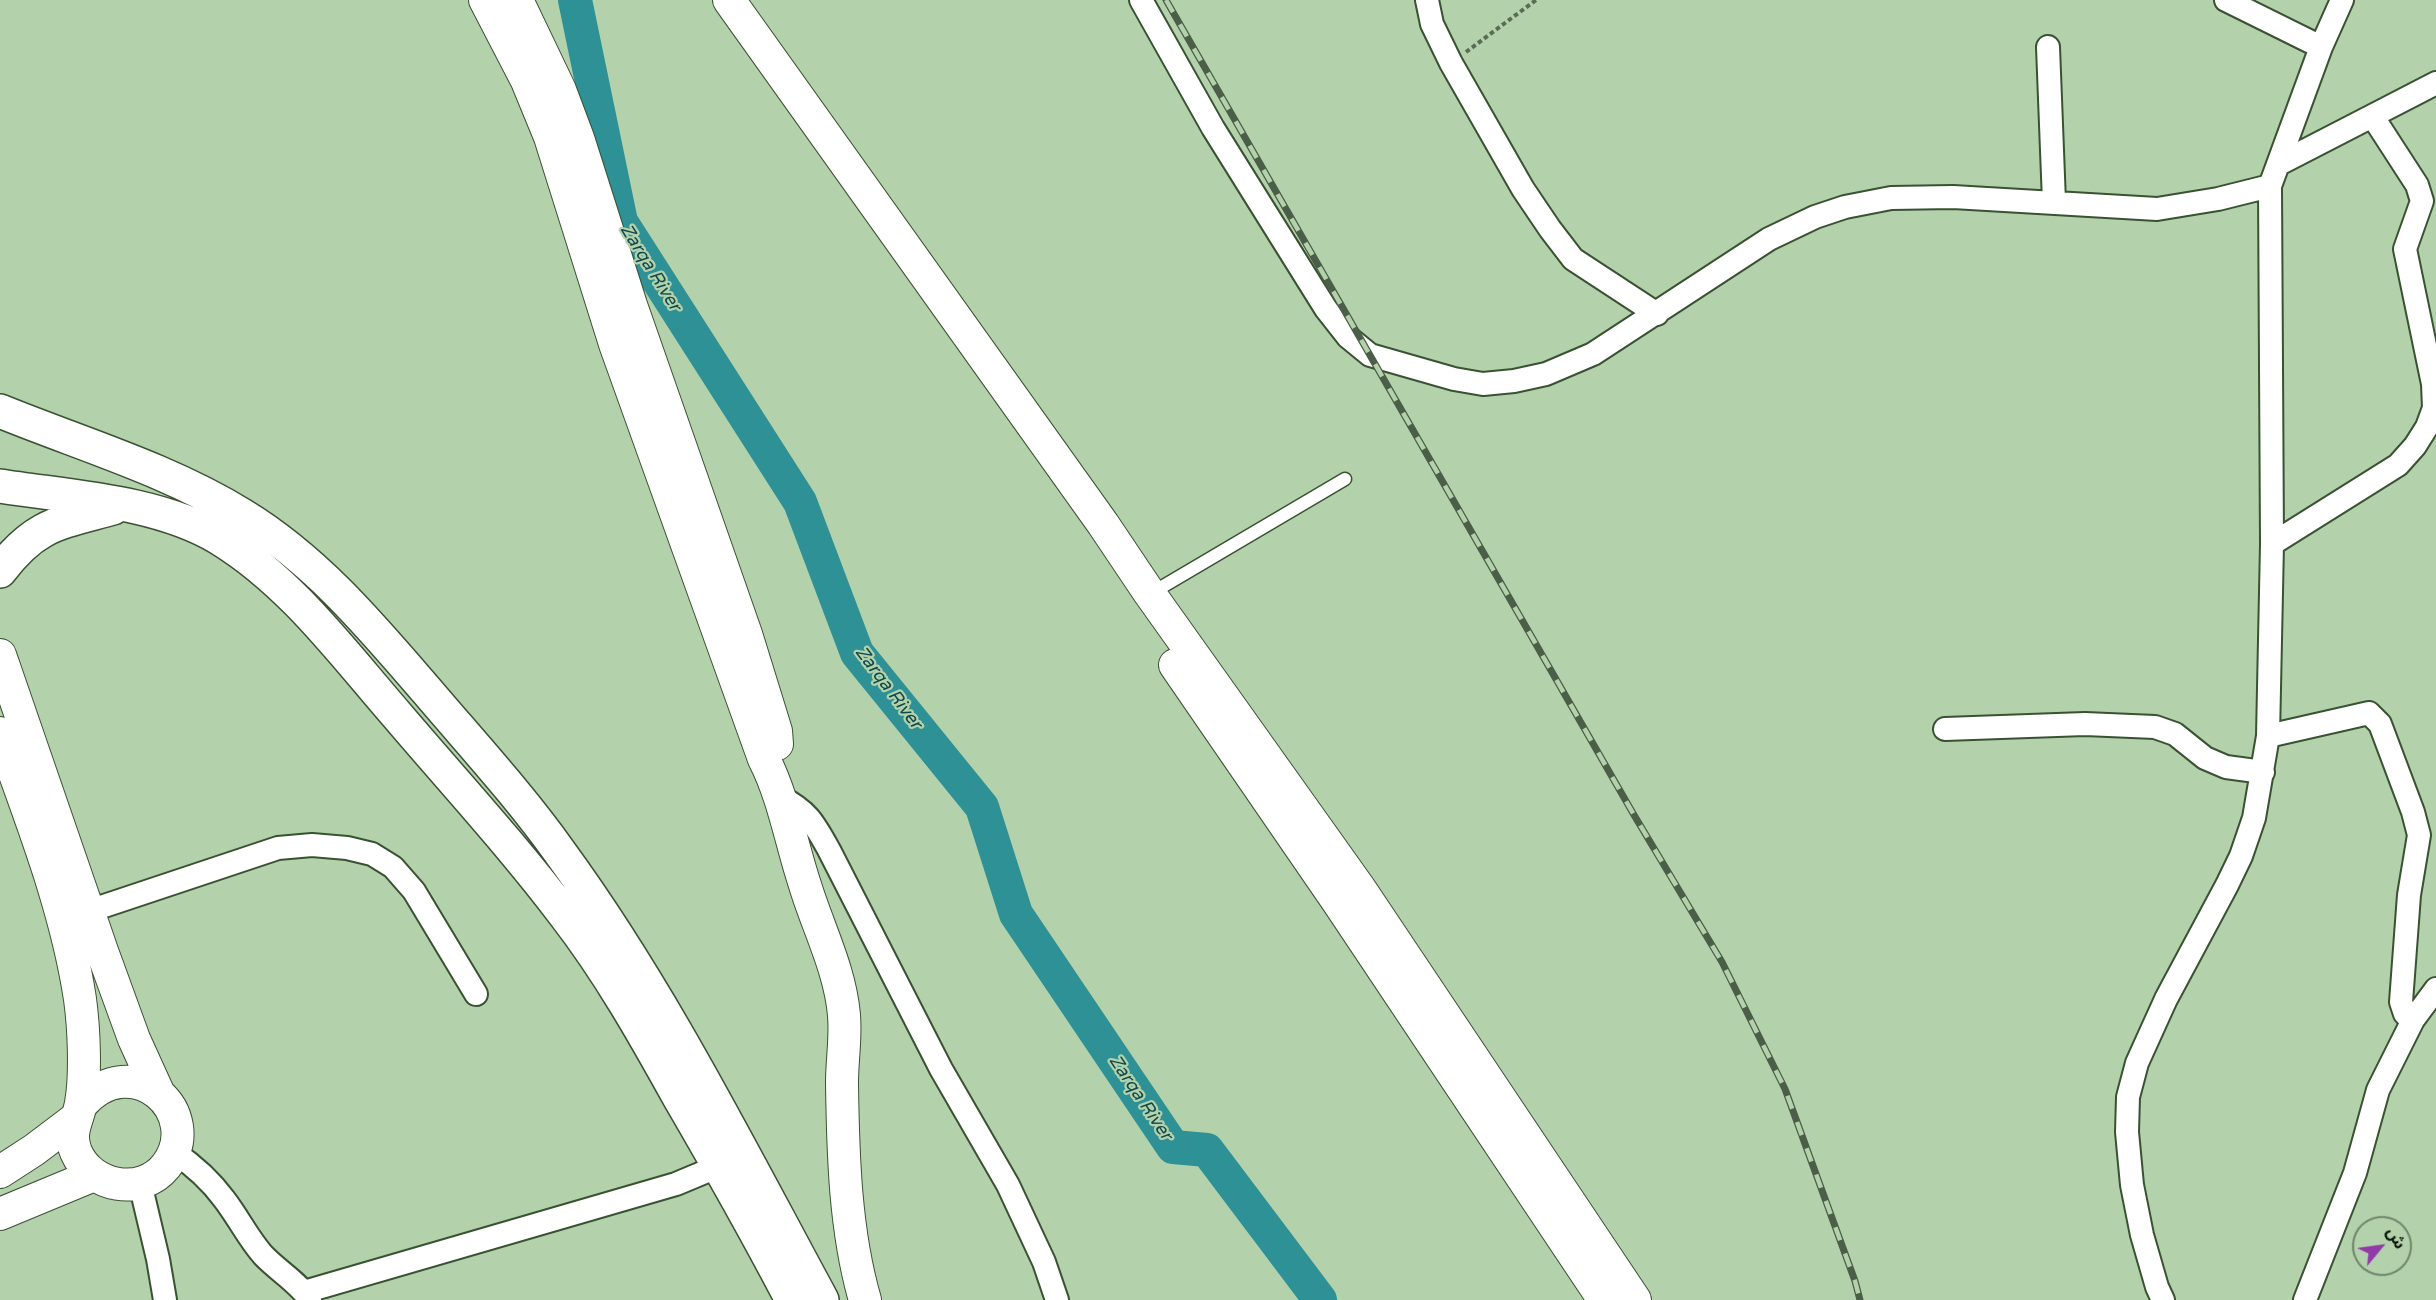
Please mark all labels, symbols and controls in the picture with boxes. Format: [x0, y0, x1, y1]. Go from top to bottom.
water label: Zarqa River [615, 221, 685, 315]
water label: Zarqa River [850, 642, 926, 734]
water label: Zarqa River [1104, 1051, 1176, 1145]
north arrow [2352, 1216, 2412, 1276]
text: ش [2382, 1224, 2410, 1253]

